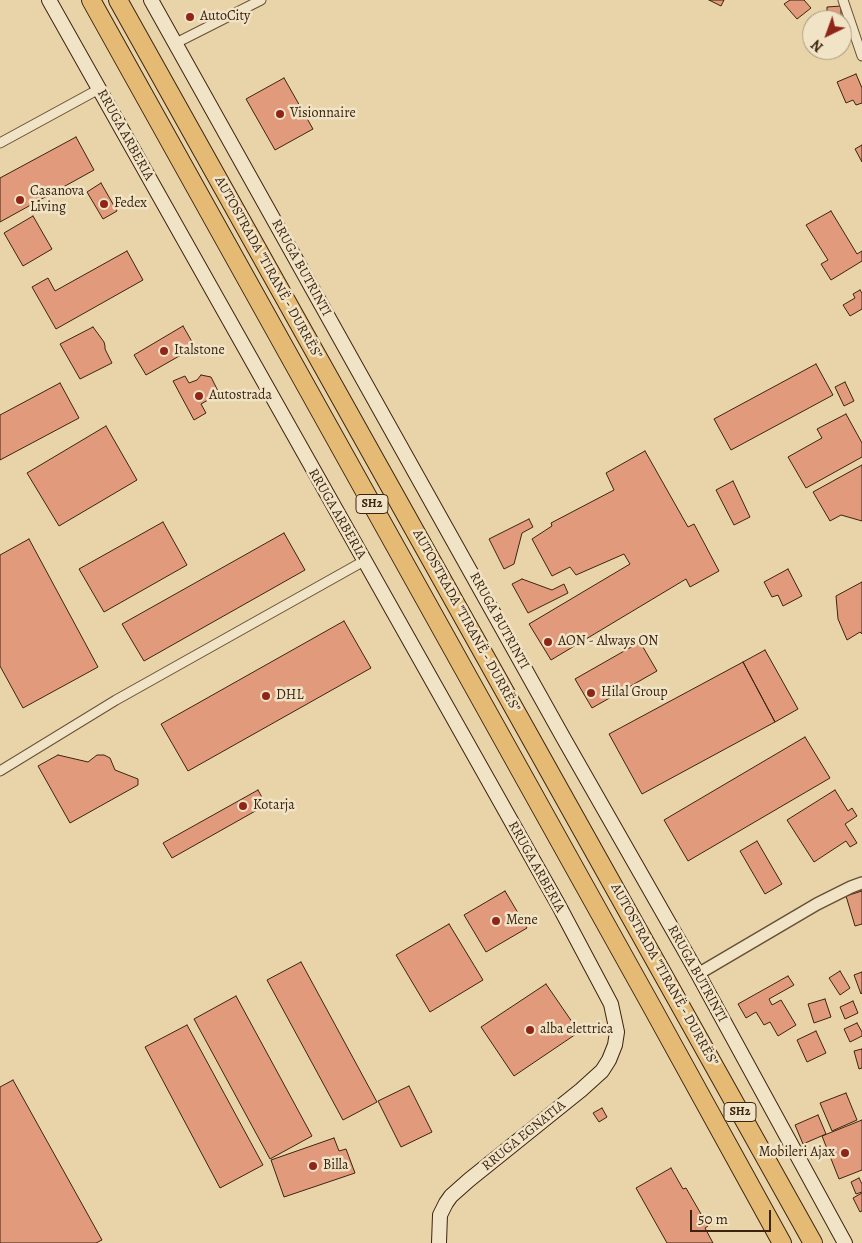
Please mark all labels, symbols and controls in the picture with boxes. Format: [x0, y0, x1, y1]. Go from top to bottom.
place label: AutoCity [200, 9, 250, 25]
north arrow [802, 10, 852, 60]
marker: AutoCity [184, 11, 196, 23]
text: N [807, 35, 827, 56]
street label: RRUGA ARBERIA [93, 86, 157, 184]
place label: Visionnaire [290, 106, 356, 122]
marker: Visionnaire [274, 108, 286, 120]
street label: AUTOSTRADA "TIRANË - DURRËS" [211, 174, 325, 362]
place label: Casanova Living [30, 184, 84, 216]
marker: Casanova Living [14, 194, 26, 206]
place label: Fedex [114, 196, 147, 212]
marker: Fedex [98, 198, 110, 210]
street label: RRUGA BUTRINTI [267, 217, 335, 319]
place label: Italstone [174, 343, 225, 359]
marker: Italstone [158, 345, 170, 357]
place label: Autostrada [209, 388, 272, 404]
marker: Autostrada [193, 390, 205, 402]
street label: RRUGA ARBERIA [304, 466, 370, 562]
road number: SH2 [356, 494, 388, 514]
street label: AUTOSTRADA "TIRANË - DURRËS" [409, 527, 523, 715]
street label: RRUGA BUTRINTI [465, 570, 533, 672]
place label: AON - Always ON [558, 634, 658, 650]
marker: AON - Always ON [542, 636, 554, 648]
place label: Hilal Group [601, 685, 668, 701]
marker: Hilal Group [585, 687, 597, 699]
place label: DHL [276, 688, 303, 704]
marker: DHL [260, 690, 272, 702]
place label: Kotarja [253, 798, 295, 814]
marker: Kotarja [237, 800, 249, 812]
street label: RRUGA ARBERIA [504, 818, 568, 916]
street label: AUTOSTRADA "TIRANË - DURRËS" [607, 881, 721, 1069]
place label: Mene [506, 913, 538, 929]
marker: Mene [490, 915, 502, 927]
street label: RRUGA BUTRINTI [663, 923, 731, 1025]
place label: alba elettrica [540, 1022, 613, 1038]
marker: alba elettrica [524, 1024, 536, 1036]
street label: RRUGA EGNATIA [479, 1097, 569, 1175]
road number: SH2 [724, 1102, 756, 1122]
place label: Mobileri Ajax [759, 1145, 835, 1161]
marker: Mobileri Ajax [839, 1147, 851, 1159]
place label: Billa [323, 1158, 349, 1174]
marker: Billa [307, 1160, 319, 1172]
scale bar [692, 1200, 773, 1232]
text: 50 m [698, 1209, 728, 1229]

